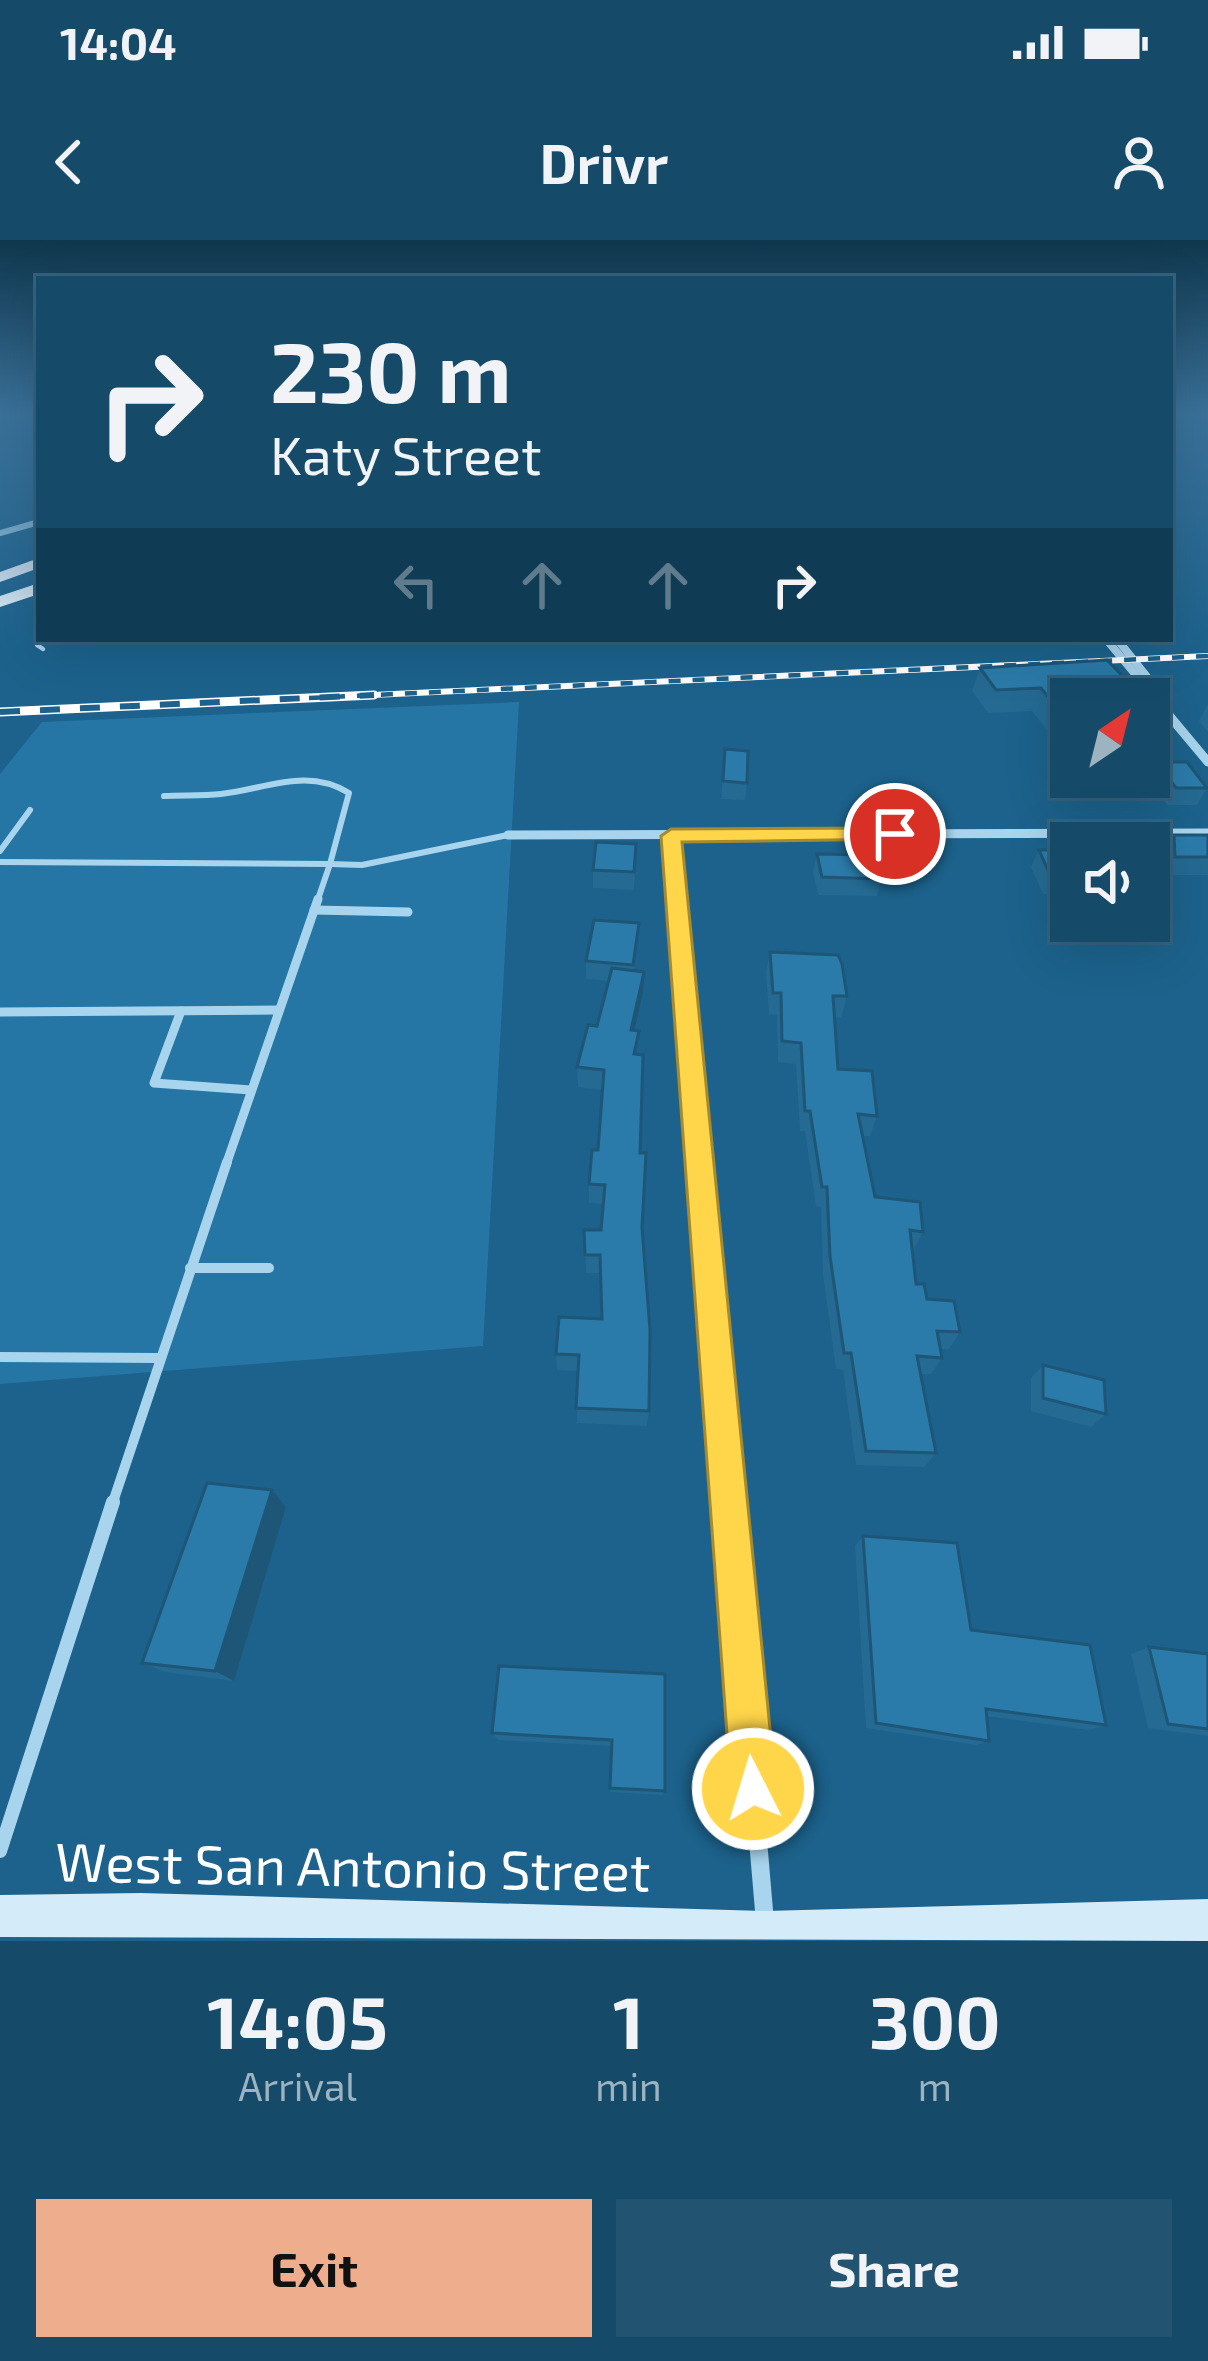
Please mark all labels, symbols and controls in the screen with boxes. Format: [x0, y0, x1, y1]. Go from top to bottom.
text: 14:04 [60, 15, 177, 69]
icon: back [36, 129, 102, 195]
icon: person [1106, 129, 1172, 195]
text: Drivr [540, 130, 668, 195]
text: 230 m [270, 319, 512, 420]
icon: right [72, 324, 228, 480]
text: Katy Street [270, 421, 542, 486]
icon: left [383, 552, 449, 618]
icon: ahead [509, 552, 575, 618]
icon: ahead [635, 552, 701, 618]
icon: right [761, 552, 827, 618]
north arrow [1050, 678, 1170, 798]
map controls [1050, 678, 1170, 942]
pin [844, 783, 946, 885]
icon: arrive [862, 801, 928, 867]
button: sound [1050, 822, 1170, 942]
position arrow [690, 1726, 816, 1852]
street label: West San Antonio Street [55, 1827, 651, 1903]
text: 14:05 [207, 1977, 388, 2063]
text: 1 [613, 1977, 644, 2063]
text: 300 [869, 1977, 1001, 2063]
text: Arrival [238, 2062, 357, 2109]
text: min [595, 2062, 662, 2109]
text: m [918, 2062, 952, 2109]
button: Exit [36, 2199, 592, 2337]
button: Share [616, 2199, 1172, 2337]

